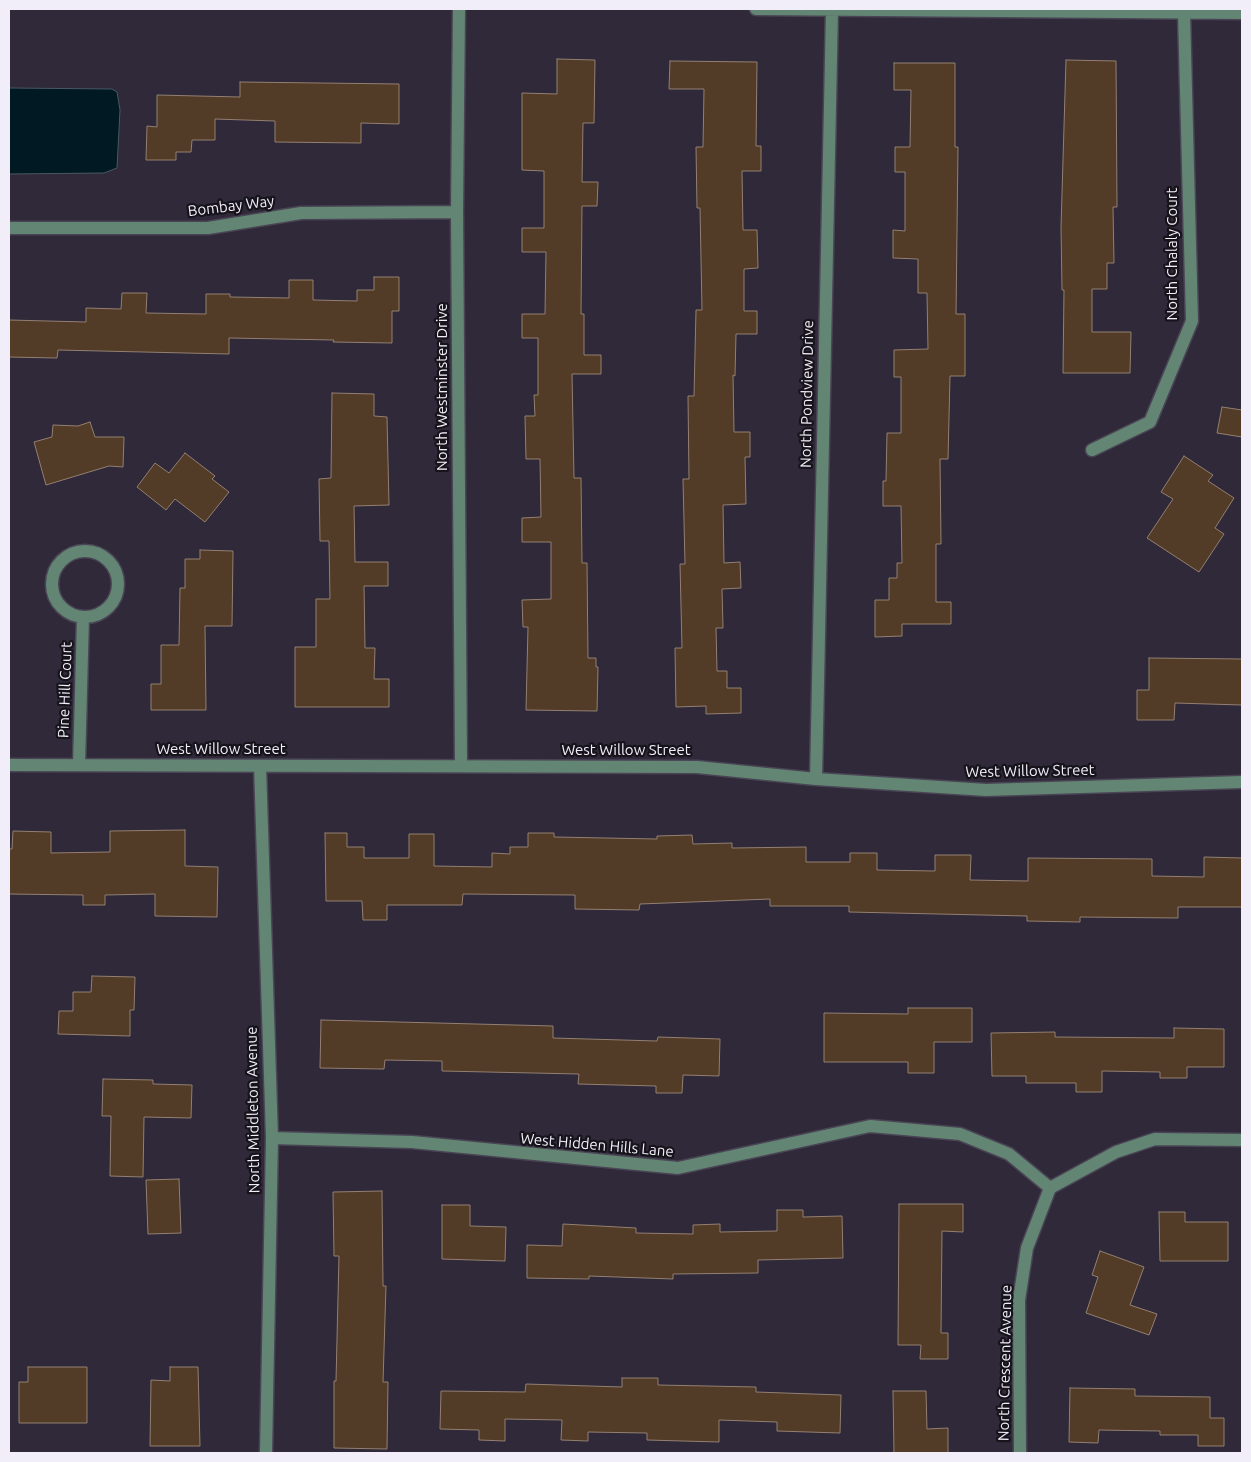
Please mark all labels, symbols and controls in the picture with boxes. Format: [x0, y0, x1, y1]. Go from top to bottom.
street label: North Chalaly Court [1163, 188, 1181, 320]
street label: Bombay Way [187, 192, 275, 220]
street label: North Westminster Drive [433, 303, 451, 471]
street label: North Pondview Drive [797, 320, 817, 468]
street label: Pine Hill Court [54, 642, 76, 738]
street label: West Willow Street [156, 740, 286, 758]
street label: West Willow Street [561, 741, 691, 759]
street label: West Willow Street [965, 761, 1095, 781]
street label: North Middleton Avenue [243, 1027, 263, 1193]
street label: West Hidden Hills Lane [520, 1129, 674, 1161]
street label: North Crescent Avenue [995, 1285, 1015, 1441]

